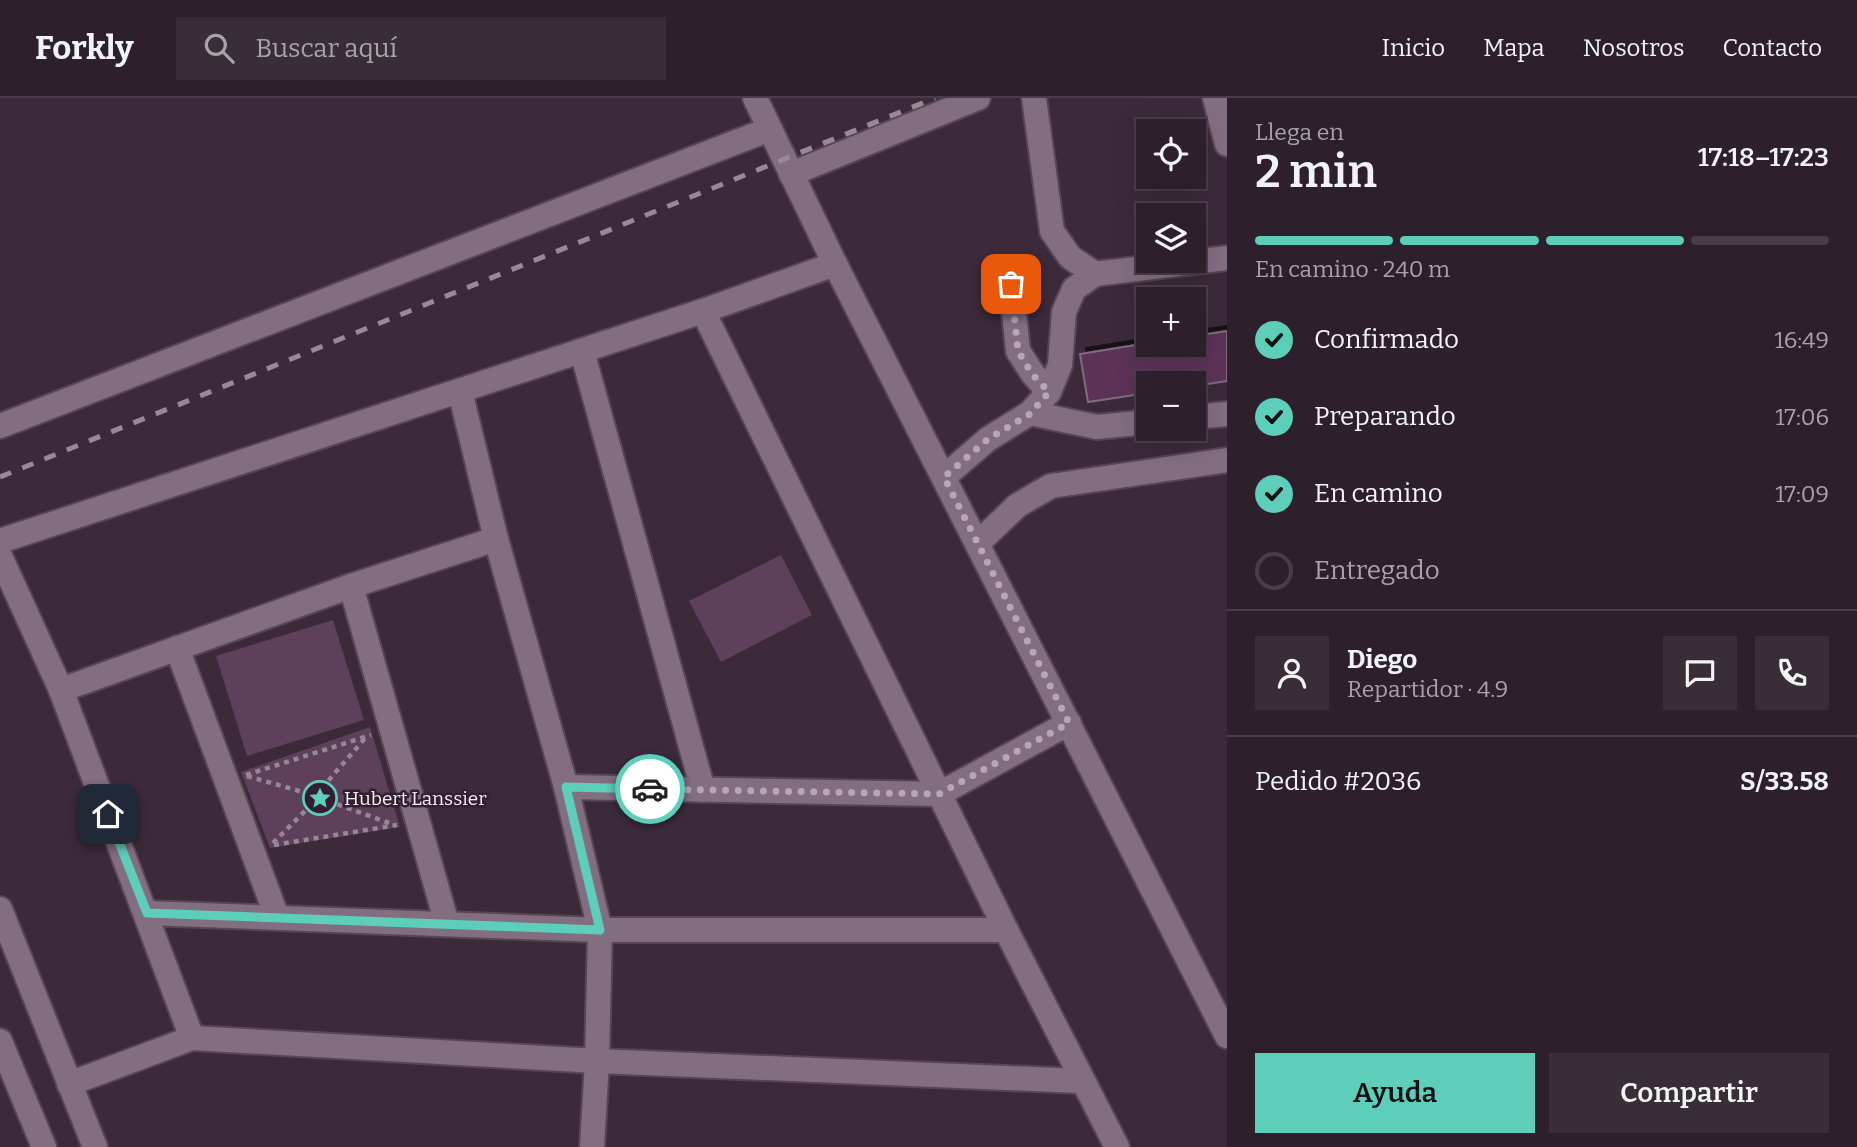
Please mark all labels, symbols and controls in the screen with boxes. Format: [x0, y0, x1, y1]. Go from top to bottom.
search box [176, 17, 666, 80]
text: Forkly [35, 28, 134, 68]
icon: search [200, 29, 238, 67]
text: Buscar aquí [256, 33, 397, 64]
text: Inicio [1381, 34, 1445, 62]
text: Mapa [1483, 34, 1545, 62]
text: Nosotros [1583, 34, 1684, 62]
text: Contacto [1722, 34, 1822, 62]
text: Llega en [1255, 118, 1344, 146]
map controls [1136, 119, 1206, 441]
button: locate [1136, 119, 1206, 189]
text: 17:18–17:23 [1698, 142, 1829, 173]
text: 2 min [1255, 144, 1377, 199]
button: layers [1136, 203, 1206, 273]
pin [981, 254, 1041, 314]
text: En camino · 240 m [1255, 255, 1450, 283]
icon: bag [992, 265, 1030, 303]
button: + [1136, 287, 1206, 357]
icon: check [1255, 321, 1293, 359]
text: Confirmado [1314, 324, 1459, 355]
text: 16:49 [1774, 326, 1829, 354]
button: − [1136, 371, 1206, 441]
icon: check [1255, 398, 1293, 436]
text: Preparando [1314, 401, 1456, 432]
text: 17:06 [1775, 403, 1829, 431]
icon: check [1255, 475, 1293, 513]
text: En camino [1314, 478, 1443, 509]
text: 17:09 [1775, 480, 1829, 508]
text: Entregado [1314, 555, 1440, 586]
button: person [1255, 636, 1329, 710]
button: chat [1663, 636, 1737, 710]
button: phone [1755, 636, 1829, 710]
text: Diego [1347, 644, 1417, 675]
text: Repartidor · 4.9 [1347, 675, 1508, 703]
courier [615, 754, 685, 824]
text: Pedido #2036 [1255, 766, 1421, 797]
text: S/33.58 [1740, 766, 1829, 797]
icon: car [631, 770, 669, 808]
place icon: Hubert Lanssier [301, 779, 339, 817]
pin [78, 784, 138, 844]
place label: Hubert Lanssier [344, 787, 487, 810]
icon: home [89, 795, 127, 833]
button: Ayuda [1255, 1053, 1535, 1133]
button: Compartir [1549, 1053, 1829, 1133]

